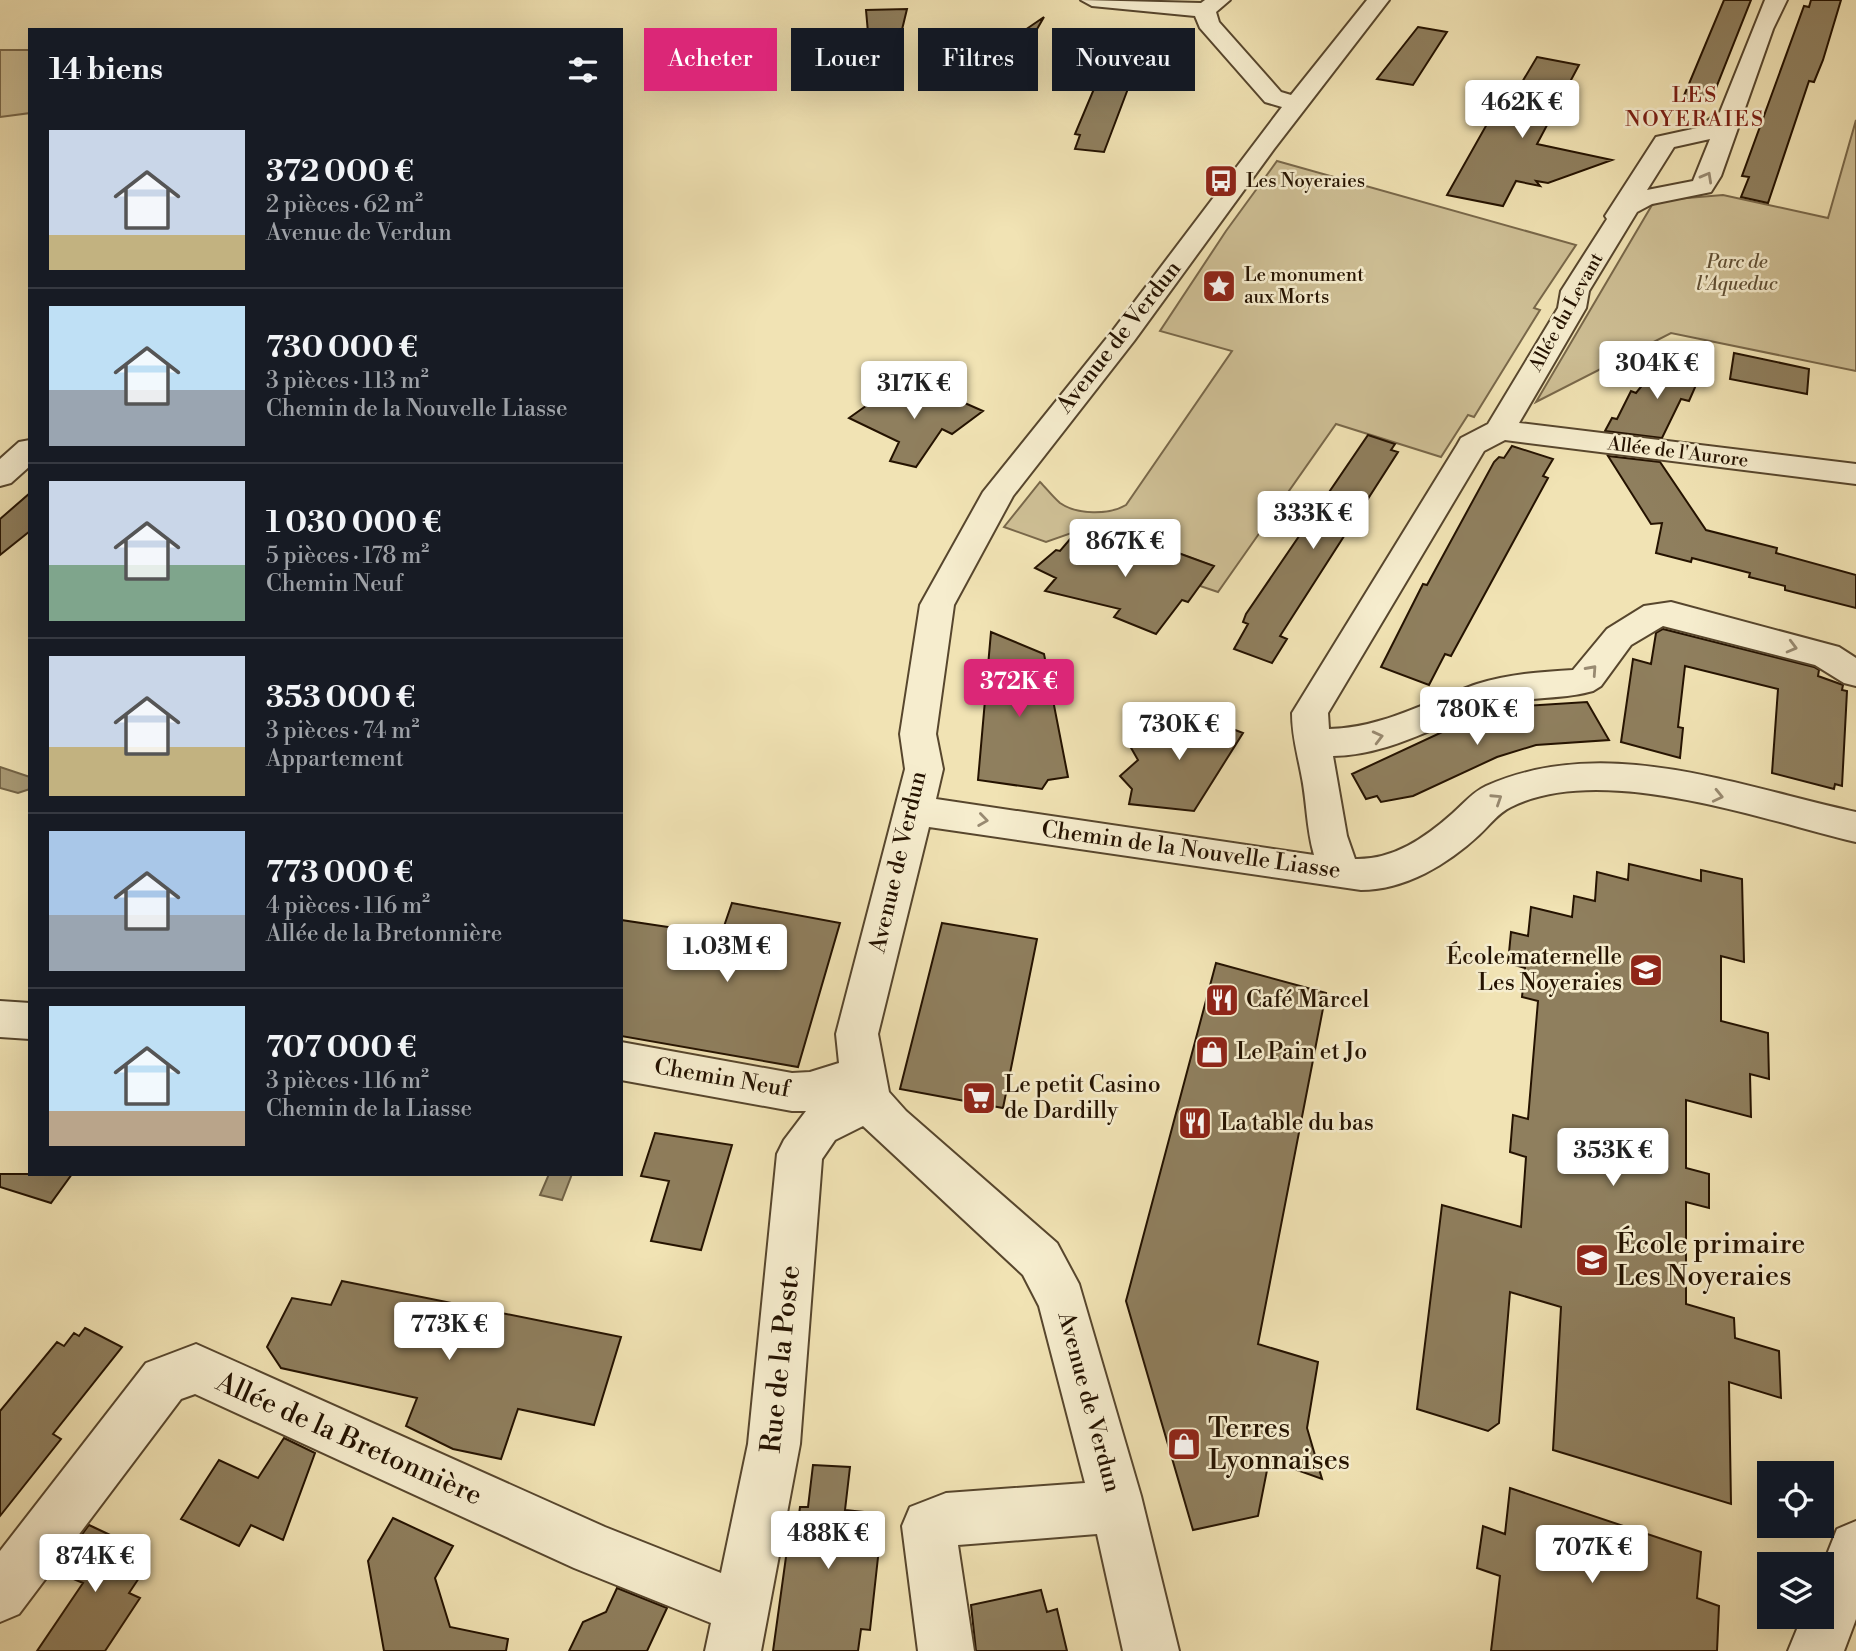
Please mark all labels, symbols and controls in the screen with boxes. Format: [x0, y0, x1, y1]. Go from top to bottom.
chip: Acheter [644, 28, 777, 91]
chip: Louer [791, 28, 904, 91]
chip: Filtres [918, 28, 1038, 91]
chip: Nouveau [1052, 28, 1195, 91]
text: 14 biens [49, 51, 163, 89]
icon: filters [564, 51, 602, 89]
pin: 462K € [1465, 80, 1579, 140]
district label: LES NOYERAIES [1625, 83, 1765, 133]
text: 462K € [1481, 89, 1563, 117]
text: 372 000 € [266, 153, 414, 191]
icon: home [105, 158, 189, 242]
bus stop icon: Les Noyeraies [1202, 162, 1240, 200]
place label: Les Noyeraies [1246, 169, 1365, 193]
one-way arrow [1698, 171, 1712, 184]
text: 2 pièces · 62 m² [266, 191, 423, 219]
text: Avenue de Verdun [266, 219, 452, 247]
street label: Allée du Levant [1523, 248, 1609, 376]
park label: Parc de l'Aqueduc [1696, 250, 1778, 296]
street label: Avenue de Verdun [1050, 255, 1187, 420]
place label: Le monument aux Morts [1244, 263, 1364, 309]
place icon: Le monument aux Morts [1200, 267, 1238, 305]
text: 730 000 € [266, 329, 418, 367]
icon: home [105, 334, 189, 418]
pin: 304K € [1600, 342, 1714, 401]
text: 304K € [1615, 350, 1699, 378]
pin: 317K € [857, 362, 971, 421]
text: 3 pièces · 113 m² [266, 367, 429, 395]
text: 317K € [877, 370, 951, 398]
text: Chemin de la Nouvelle Liasse [266, 395, 568, 423]
street label: Allée de l'Aurore [1605, 431, 1750, 473]
pin: 333K € [1256, 491, 1370, 551]
text: 333K € [1274, 500, 1352, 528]
text: 1 030 000 € [266, 504, 441, 542]
icon: home [105, 509, 189, 593]
pin: 867K € [1068, 520, 1182, 579]
text: 867K € [1086, 528, 1164, 556]
text: 5 pièces · 178 m² [266, 542, 429, 570]
text: Chemin Neuf [266, 570, 403, 598]
one-way arrow [1786, 639, 1798, 653]
pin: 372K € [962, 660, 1076, 719]
one-way arrow [1584, 665, 1596, 678]
text: 372K € [980, 668, 1058, 696]
text: 353 000 € [266, 679, 415, 717]
icon: home [105, 684, 189, 768]
pin: 780K € [1420, 688, 1534, 747]
text: 780K € [1436, 696, 1518, 724]
pin: 730K € [1122, 702, 1236, 762]
text: 730K € [1138, 711, 1220, 739]
text: 3 pièces · 74 m² [266, 717, 419, 745]
one-way arrow [1372, 731, 1384, 745]
text: Appartement [266, 745, 404, 773]
street label: Avenue de Verdun [863, 768, 933, 957]
one-way arrow [1712, 787, 1724, 802]
one-way arrow [1489, 795, 1502, 808]
one-way arrow [977, 812, 989, 827]
street label: Chemin de la Nouvelle Liasse [1040, 815, 1342, 885]
text: 773 000 € [266, 854, 413, 892]
icon: home [105, 859, 189, 943]
text: 4 pièces · 116 m² [266, 892, 430, 920]
text: Allée de la Bretonnière [266, 920, 502, 948]
pin: 1.03M € [662, 925, 792, 984]
text: 1.03M € [683, 933, 771, 961]
place label: École maternelle Les Noyeraies [1446, 941, 1622, 997]
school or university icon: École maternelle Les Noyeraies [1627, 951, 1665, 989]
restaurant icon: Café Marcel [1203, 981, 1241, 1019]
place label: Café Marcel [1246, 986, 1370, 1014]
text: 707 000 € [266, 1029, 417, 1067]
shop icon: Le Pain et Jo [1193, 1033, 1231, 1071]
icon: home [105, 1034, 189, 1118]
place label: Le Pain et Jo [1236, 1038, 1367, 1066]
street label: Chemin Neuf [652, 1052, 794, 1104]
text: 3 pièces · 116 m² [266, 1067, 429, 1095]
place label: Le petit Casino de Dardilly [1004, 1071, 1161, 1125]
supermarket icon: Le petit Casino de Dardilly [960, 1079, 998, 1117]
text: Chemin de la Liasse [266, 1095, 472, 1123]
restaurant icon: La table du bas [1176, 1104, 1214, 1142]
place label: La table du bas [1220, 1109, 1374, 1137]
pin: 353K € [1556, 1128, 1670, 1188]
text: 353K € [1573, 1137, 1653, 1165]
place label: École primaire Les Noyeraies [1616, 1225, 1805, 1294]
school or university icon: École primaire Les Noyeraies [1573, 1241, 1611, 1279]
street label: Rue de la Poste [754, 1263, 808, 1455]
pin: 773K € [392, 1302, 506, 1362]
street label: Avenue de Verdun [1051, 1308, 1127, 1496]
text: 773K € [410, 1311, 488, 1339]
street label: Allée de la Bretonnière [210, 1364, 488, 1513]
place label: Terres Lyonnaises [1208, 1411, 1350, 1478]
shop icon: Terres Lyonnaises [1165, 1425, 1203, 1463]
map controls [1757, 1461, 1834, 1629]
button: locate [1757, 1461, 1834, 1538]
pin: 488K € [771, 1512, 885, 1571]
text: 488K € [787, 1520, 869, 1548]
pin: 707K € [1535, 1526, 1649, 1585]
pin: 874K € [38, 1534, 152, 1594]
text: 707K € [1552, 1534, 1632, 1562]
text: 874K € [55, 1543, 135, 1571]
button: layers [1757, 1552, 1834, 1629]

